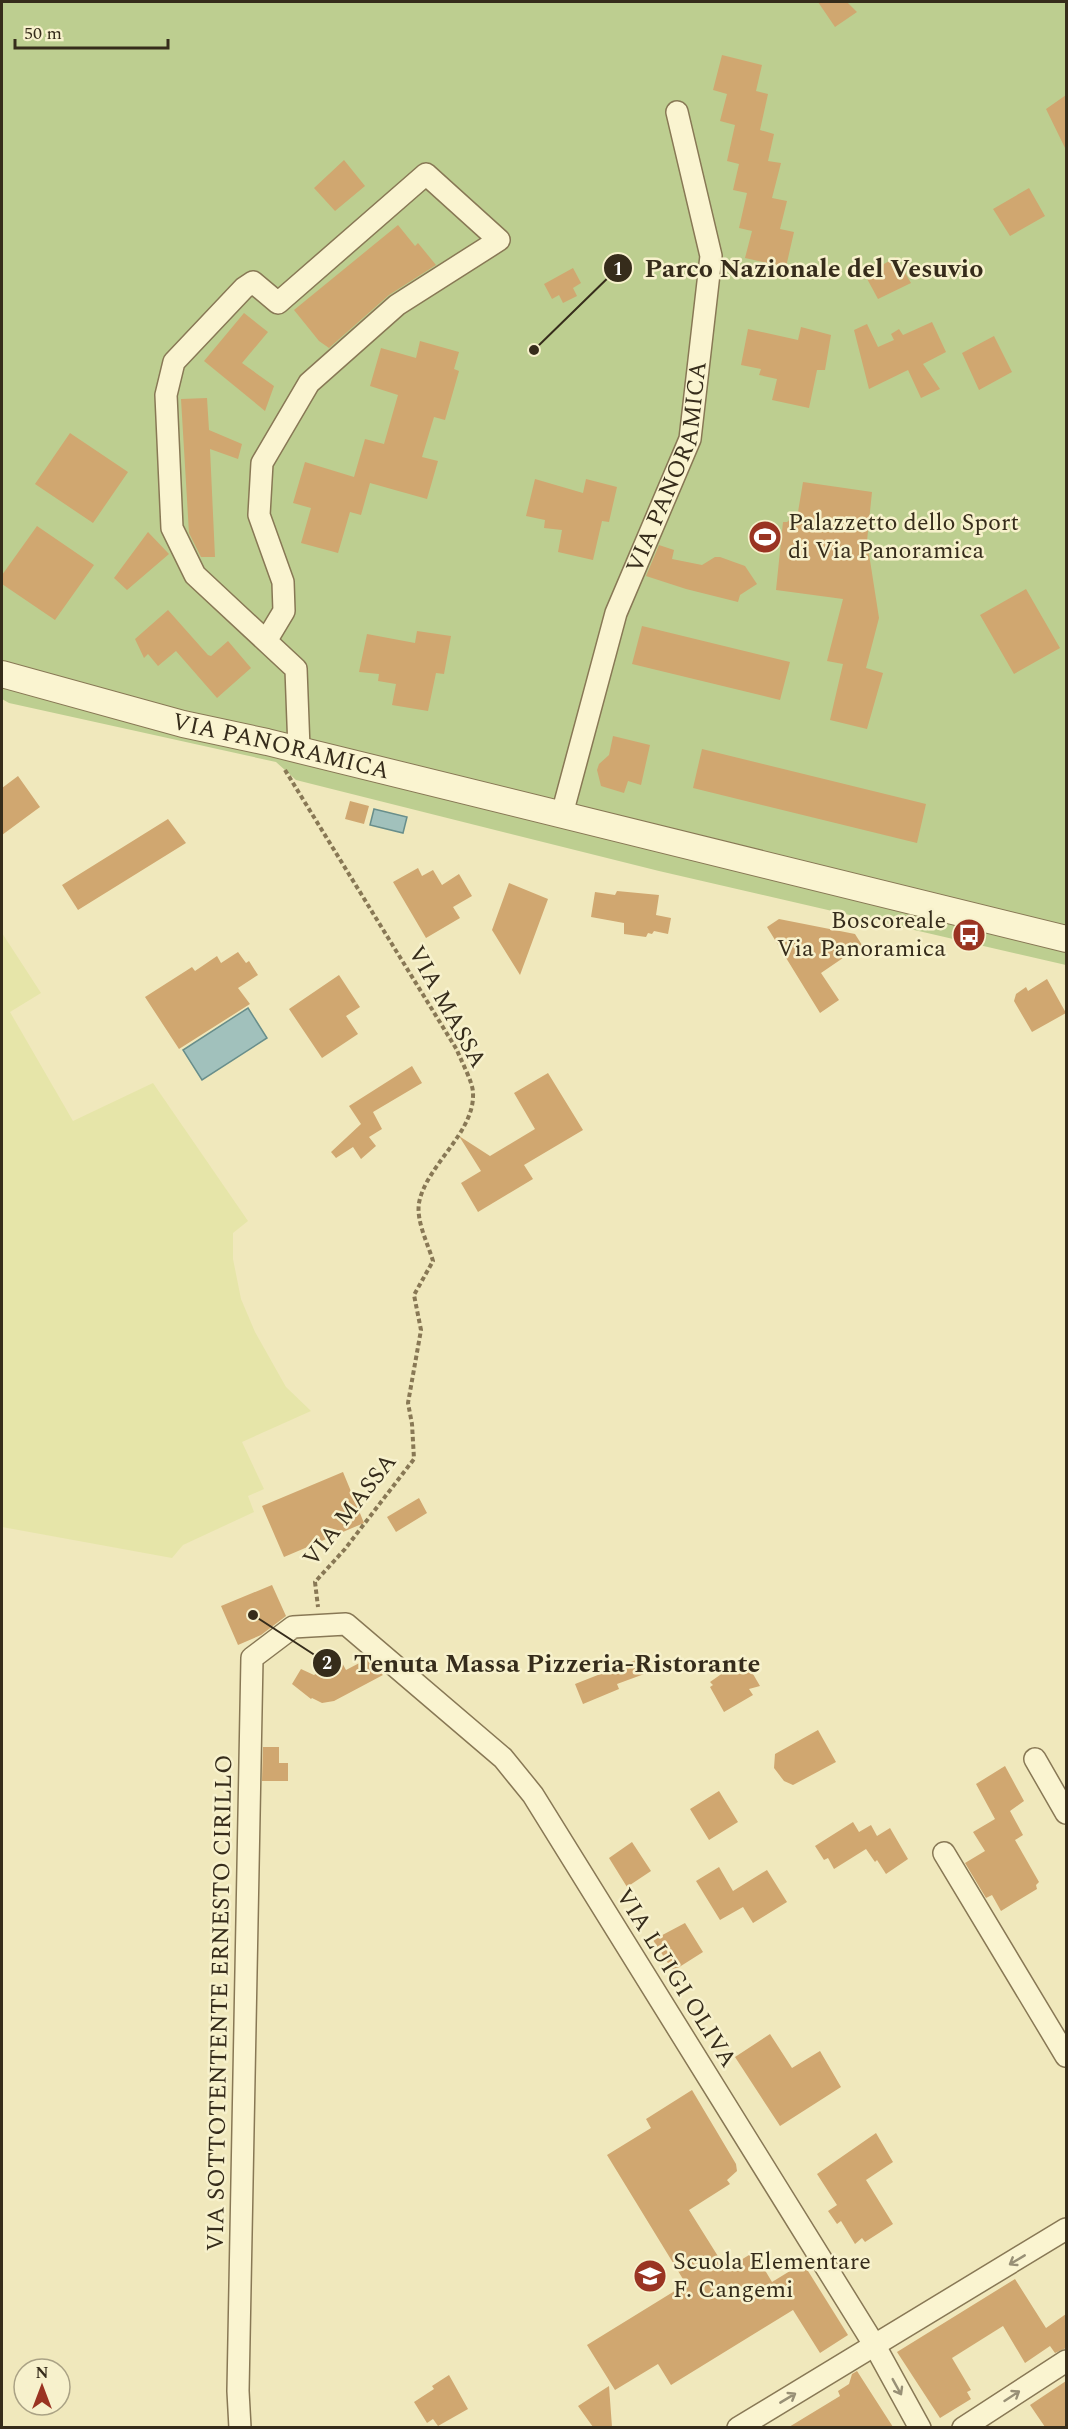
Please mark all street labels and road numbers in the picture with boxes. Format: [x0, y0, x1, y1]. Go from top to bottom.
street label: VIA PANORAMICA [617, 359, 717, 579]
street label: VIA PANORAMICA [168, 704, 393, 790]
street label: VIA MASSA [398, 939, 496, 1075]
street label: VIA MASSA [294, 1446, 406, 1574]
street label: VIA SOTTOTENTENTE ERNESTO CIRILLO [198, 1754, 242, 2252]
street label: VIA LUIGI OLIVA [606, 1881, 746, 2075]

